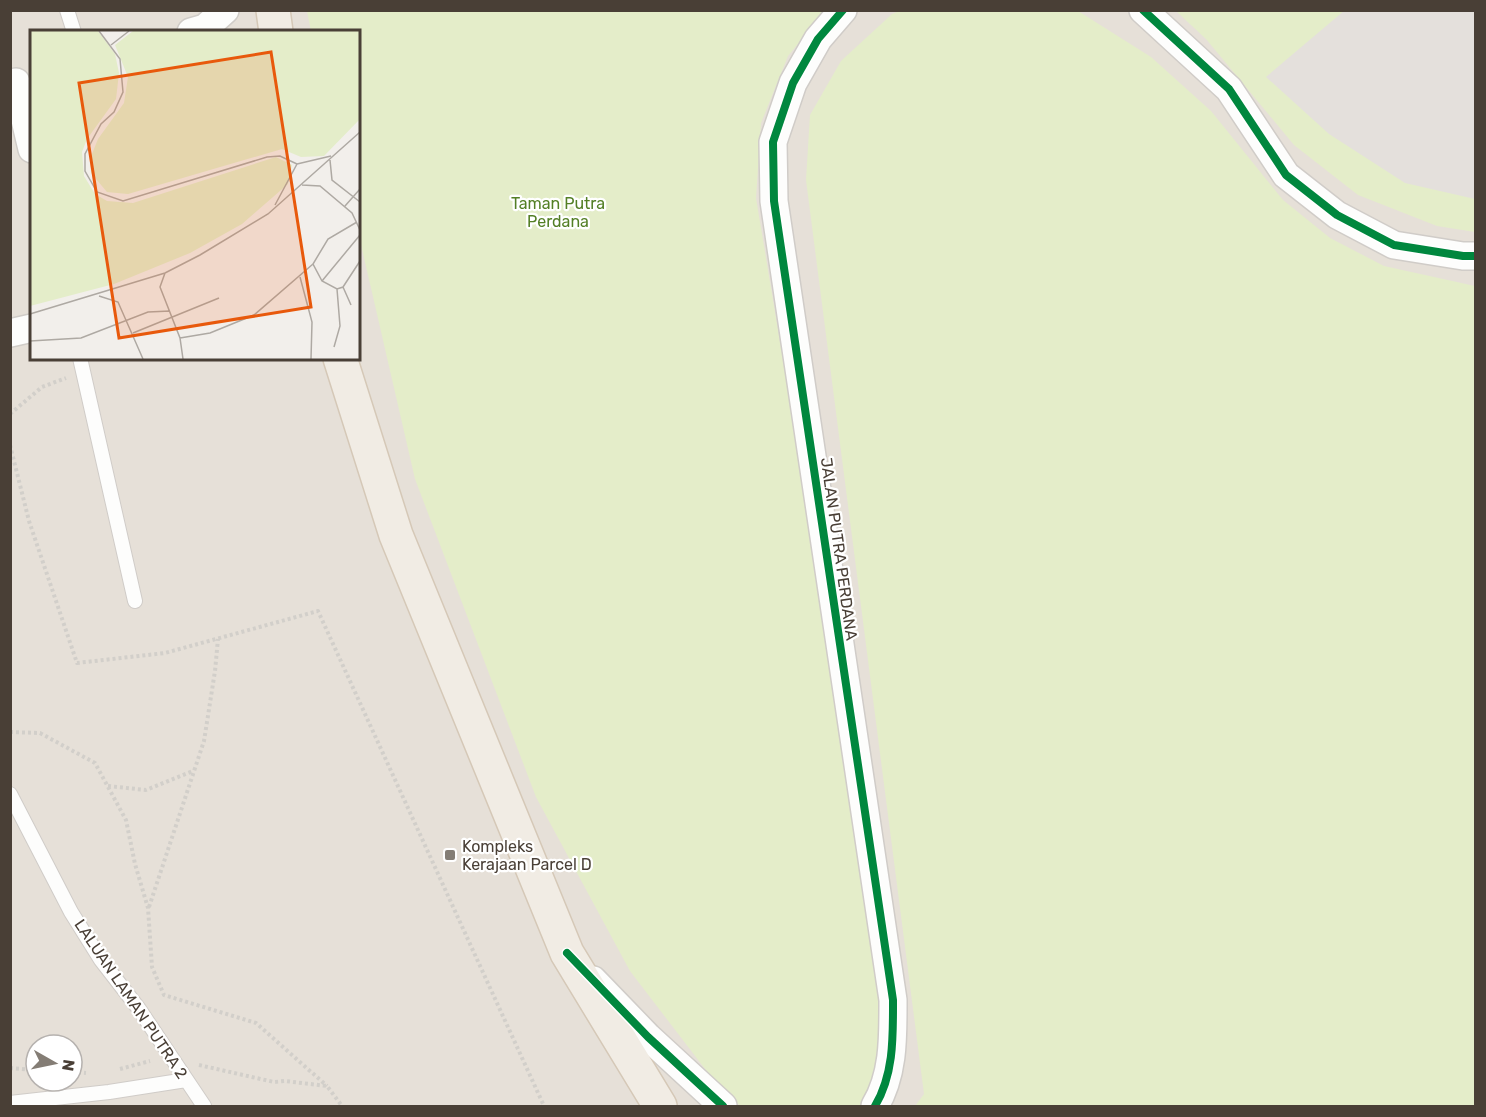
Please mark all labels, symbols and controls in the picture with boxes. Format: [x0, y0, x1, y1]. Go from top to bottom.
inset map [30, 30, 360, 360]
park label: Taman Putra Perdana [511, 194, 605, 231]
street label: JALAN PUTRA PERDANA [817, 456, 861, 642]
place label: Kompleks Kerajaan Parcel D [462, 837, 592, 874]
marker: Kompleks Kerajaan Parcel D [443, 848, 457, 862]
street label: LALUAN LAMAN PUTRA 2 [70, 915, 192, 1083]
north arrow [24, 1033, 84, 1093]

